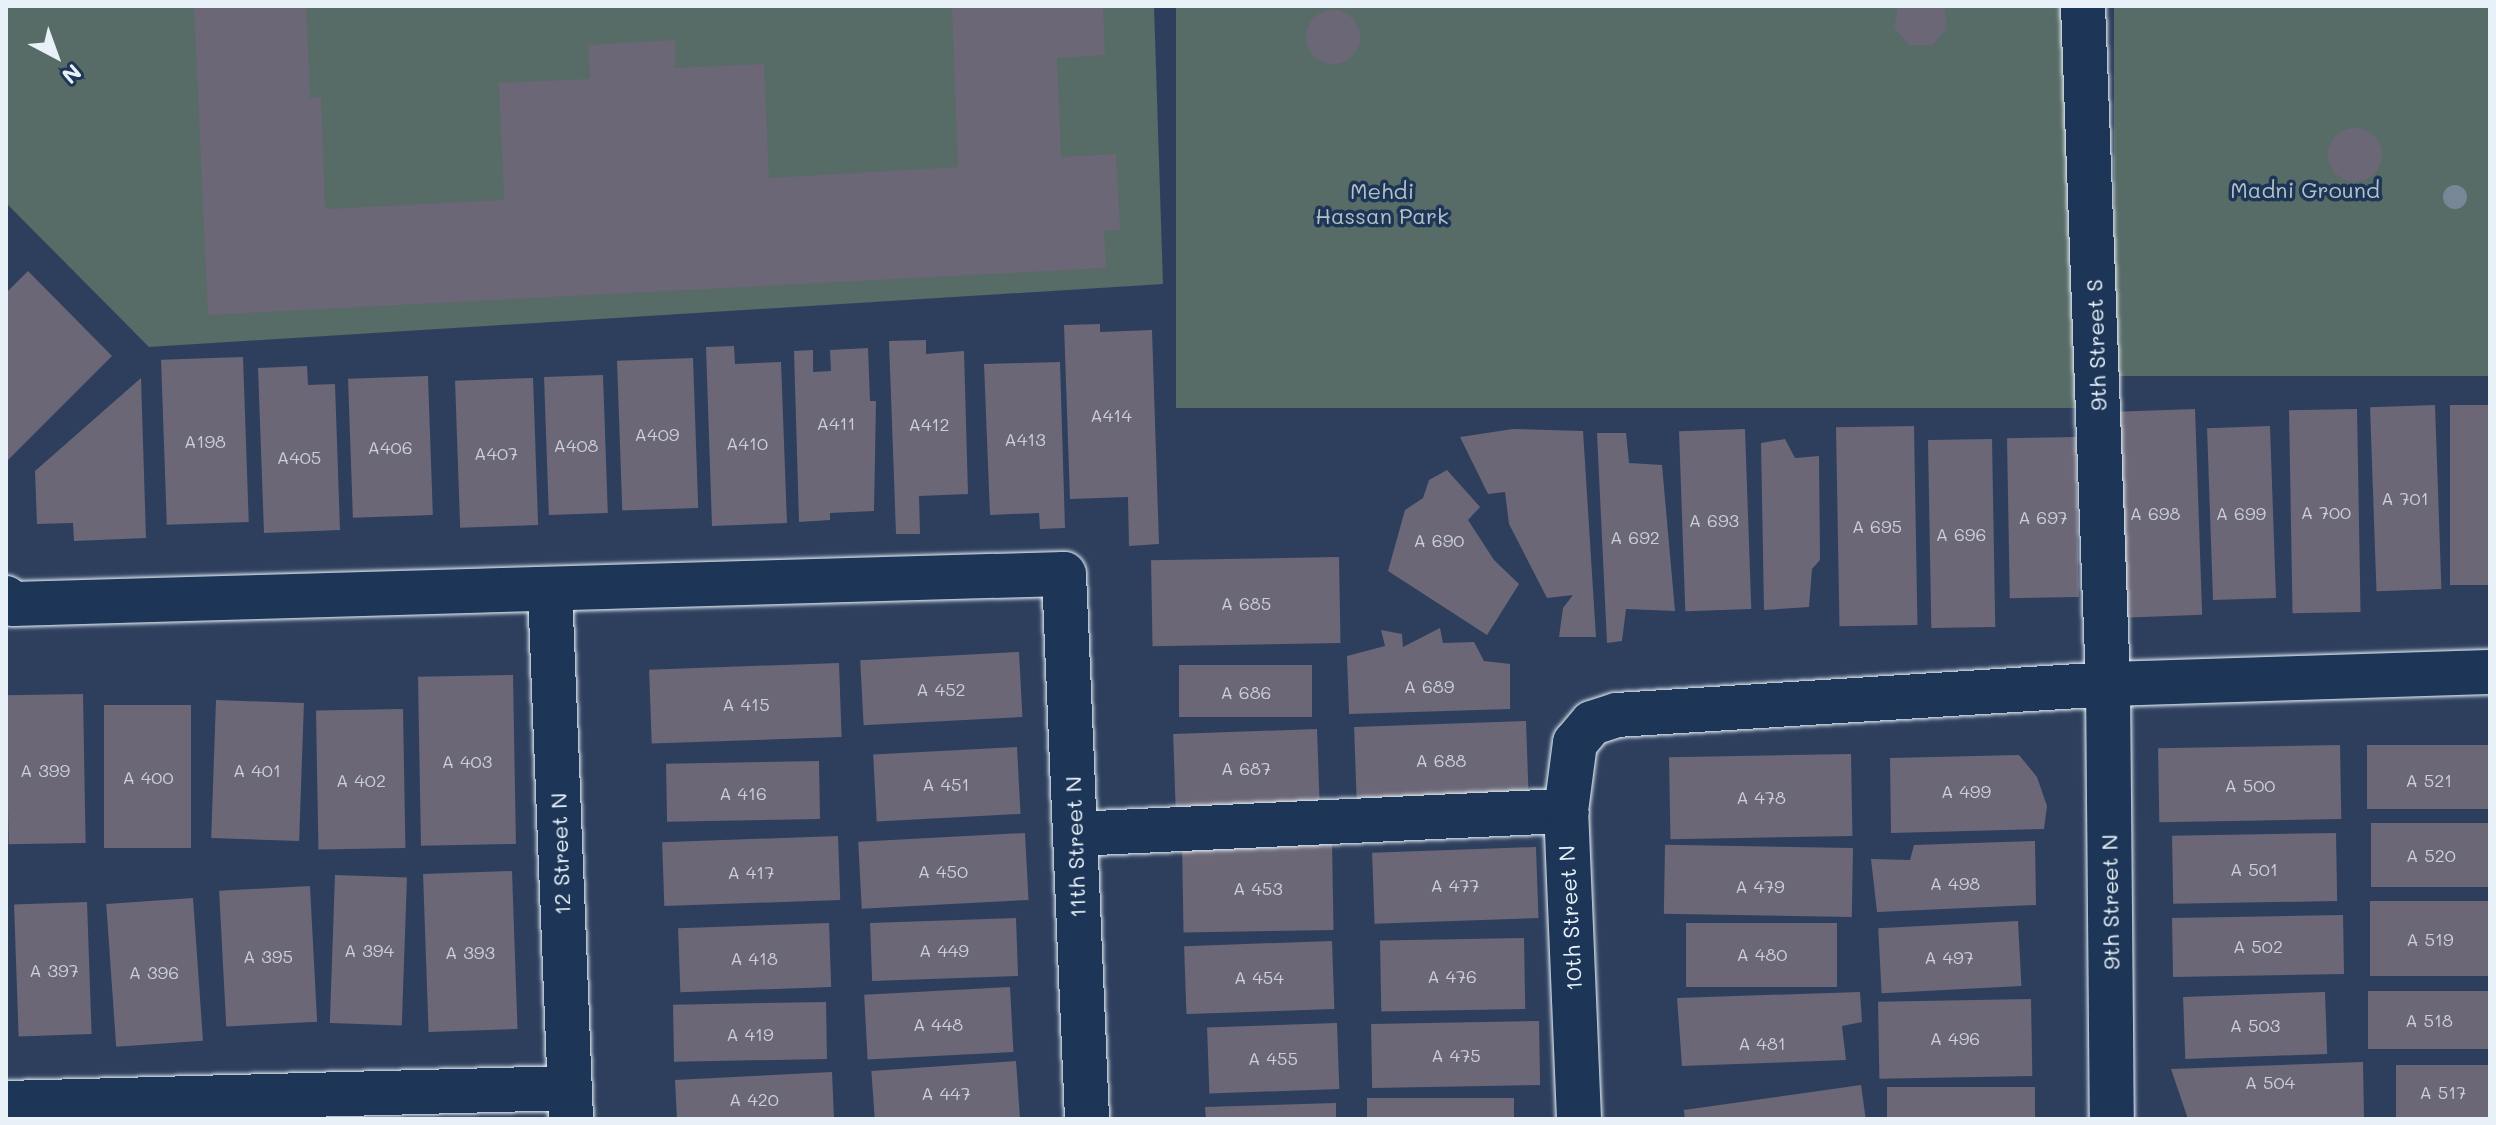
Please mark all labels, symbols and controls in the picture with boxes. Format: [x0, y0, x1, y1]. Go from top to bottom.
north arrow [16, 16, 96, 96]
text: N [56, 58, 88, 91]
park label: Mehdi Hassan Park [1315, 177, 1449, 228]
park label: Madni Ground [2230, 177, 2380, 203]
street label: 9th Street S [2081, 279, 2111, 411]
house number: A414 [1090, 404, 1132, 426]
house number: A411 [816, 412, 856, 434]
house number: A412 [908, 413, 950, 435]
house number: A409 [635, 423, 679, 445]
house number: A413 [1004, 428, 1046, 450]
house number: A198 [184, 430, 226, 452]
house number: A410 [726, 432, 768, 454]
house number: A408 [553, 434, 599, 456]
house number: A406 [368, 436, 412, 458]
house number: A407 [474, 442, 518, 464]
house number: A405 [277, 446, 321, 468]
house number: A 701 [2381, 487, 2429, 509]
house number: A 700 [2301, 501, 2351, 523]
house number: A 698 [2130, 502, 2180, 524]
house number: A 699 [2216, 502, 2266, 524]
house number: A 697 [2018, 506, 2068, 528]
house number: A 693 [1689, 509, 1739, 531]
house number: A 695 [1852, 515, 1902, 537]
house number: A 696 [1936, 523, 1986, 545]
house number: A 692 [1610, 526, 1660, 548]
house number: A 690 [1414, 529, 1464, 551]
house number: A 685 [1221, 592, 1271, 614]
house number: A 689 [1404, 675, 1454, 697]
house number: A 452 [916, 678, 966, 700]
house number: A 686 [1221, 681, 1271, 703]
house number: A 415 [722, 693, 770, 715]
house number: A 688 [1416, 749, 1466, 771]
house number: A 403 [442, 750, 492, 772]
house number: A 687 [1221, 757, 1271, 779]
house number: A 399 [20, 759, 70, 781]
house number: A 401 [233, 759, 281, 781]
house number: A 400 [123, 766, 173, 788]
house number: A 402 [336, 769, 386, 791]
house number: A 521 [2406, 769, 2452, 791]
house number: A 451 [922, 773, 970, 795]
house number: A 500 [2225, 774, 2275, 796]
street label: 11th Street N [1059, 776, 1091, 918]
house number: A 499 [1941, 780, 1991, 802]
house number: A 416 [719, 782, 767, 804]
house number: A 478 [1736, 786, 1786, 808]
street label: 12 Street N [545, 792, 575, 916]
street label: 9th Street N [2096, 834, 2124, 970]
street label: 10th Street N [1553, 844, 1587, 992]
house number: A 520 [2406, 844, 2456, 866]
house number: A 501 [2230, 858, 2278, 880]
house number: A 450 [918, 860, 968, 882]
house number: A 417 [728, 861, 774, 883]
house number: A 498 [1930, 872, 1980, 894]
house number: A 477 [1431, 874, 1479, 896]
house number: A 479 [1735, 875, 1785, 897]
house number: A 453 [1233, 877, 1283, 899]
house number: A 519 [2406, 928, 2454, 950]
house number: A 502 [2233, 935, 2283, 957]
house number: A 394 [344, 939, 394, 961]
house number: A 449 [919, 939, 969, 961]
house number: A 393 [445, 941, 495, 963]
house number: A 480 [1737, 943, 1787, 965]
house number: A 395 [243, 945, 293, 967]
house number: A 497 [1924, 946, 1974, 968]
house number: A 418 [730, 947, 778, 969]
house number: A 397 [29, 959, 79, 981]
house number: A 396 [129, 961, 179, 983]
house number: A 476 [1427, 965, 1477, 987]
house number: A 454 [1234, 966, 1284, 988]
house number: A 518 [2405, 1009, 2453, 1031]
house number: A 448 [913, 1013, 963, 1035]
house number: A 503 [2230, 1014, 2280, 1036]
house number: A 419 [726, 1023, 774, 1045]
house number: A 496 [1930, 1027, 1980, 1049]
house number: A 481 [1738, 1032, 1786, 1054]
house number: A 475 [1431, 1044, 1481, 1066]
house number: A 455 [1248, 1047, 1298, 1069]
house number: A 504 [2245, 1071, 2295, 1093]
house number: A 517 [2420, 1081, 2466, 1103]
house number: A 447 [921, 1082, 971, 1104]
house number: A 420 [729, 1088, 779, 1110]

